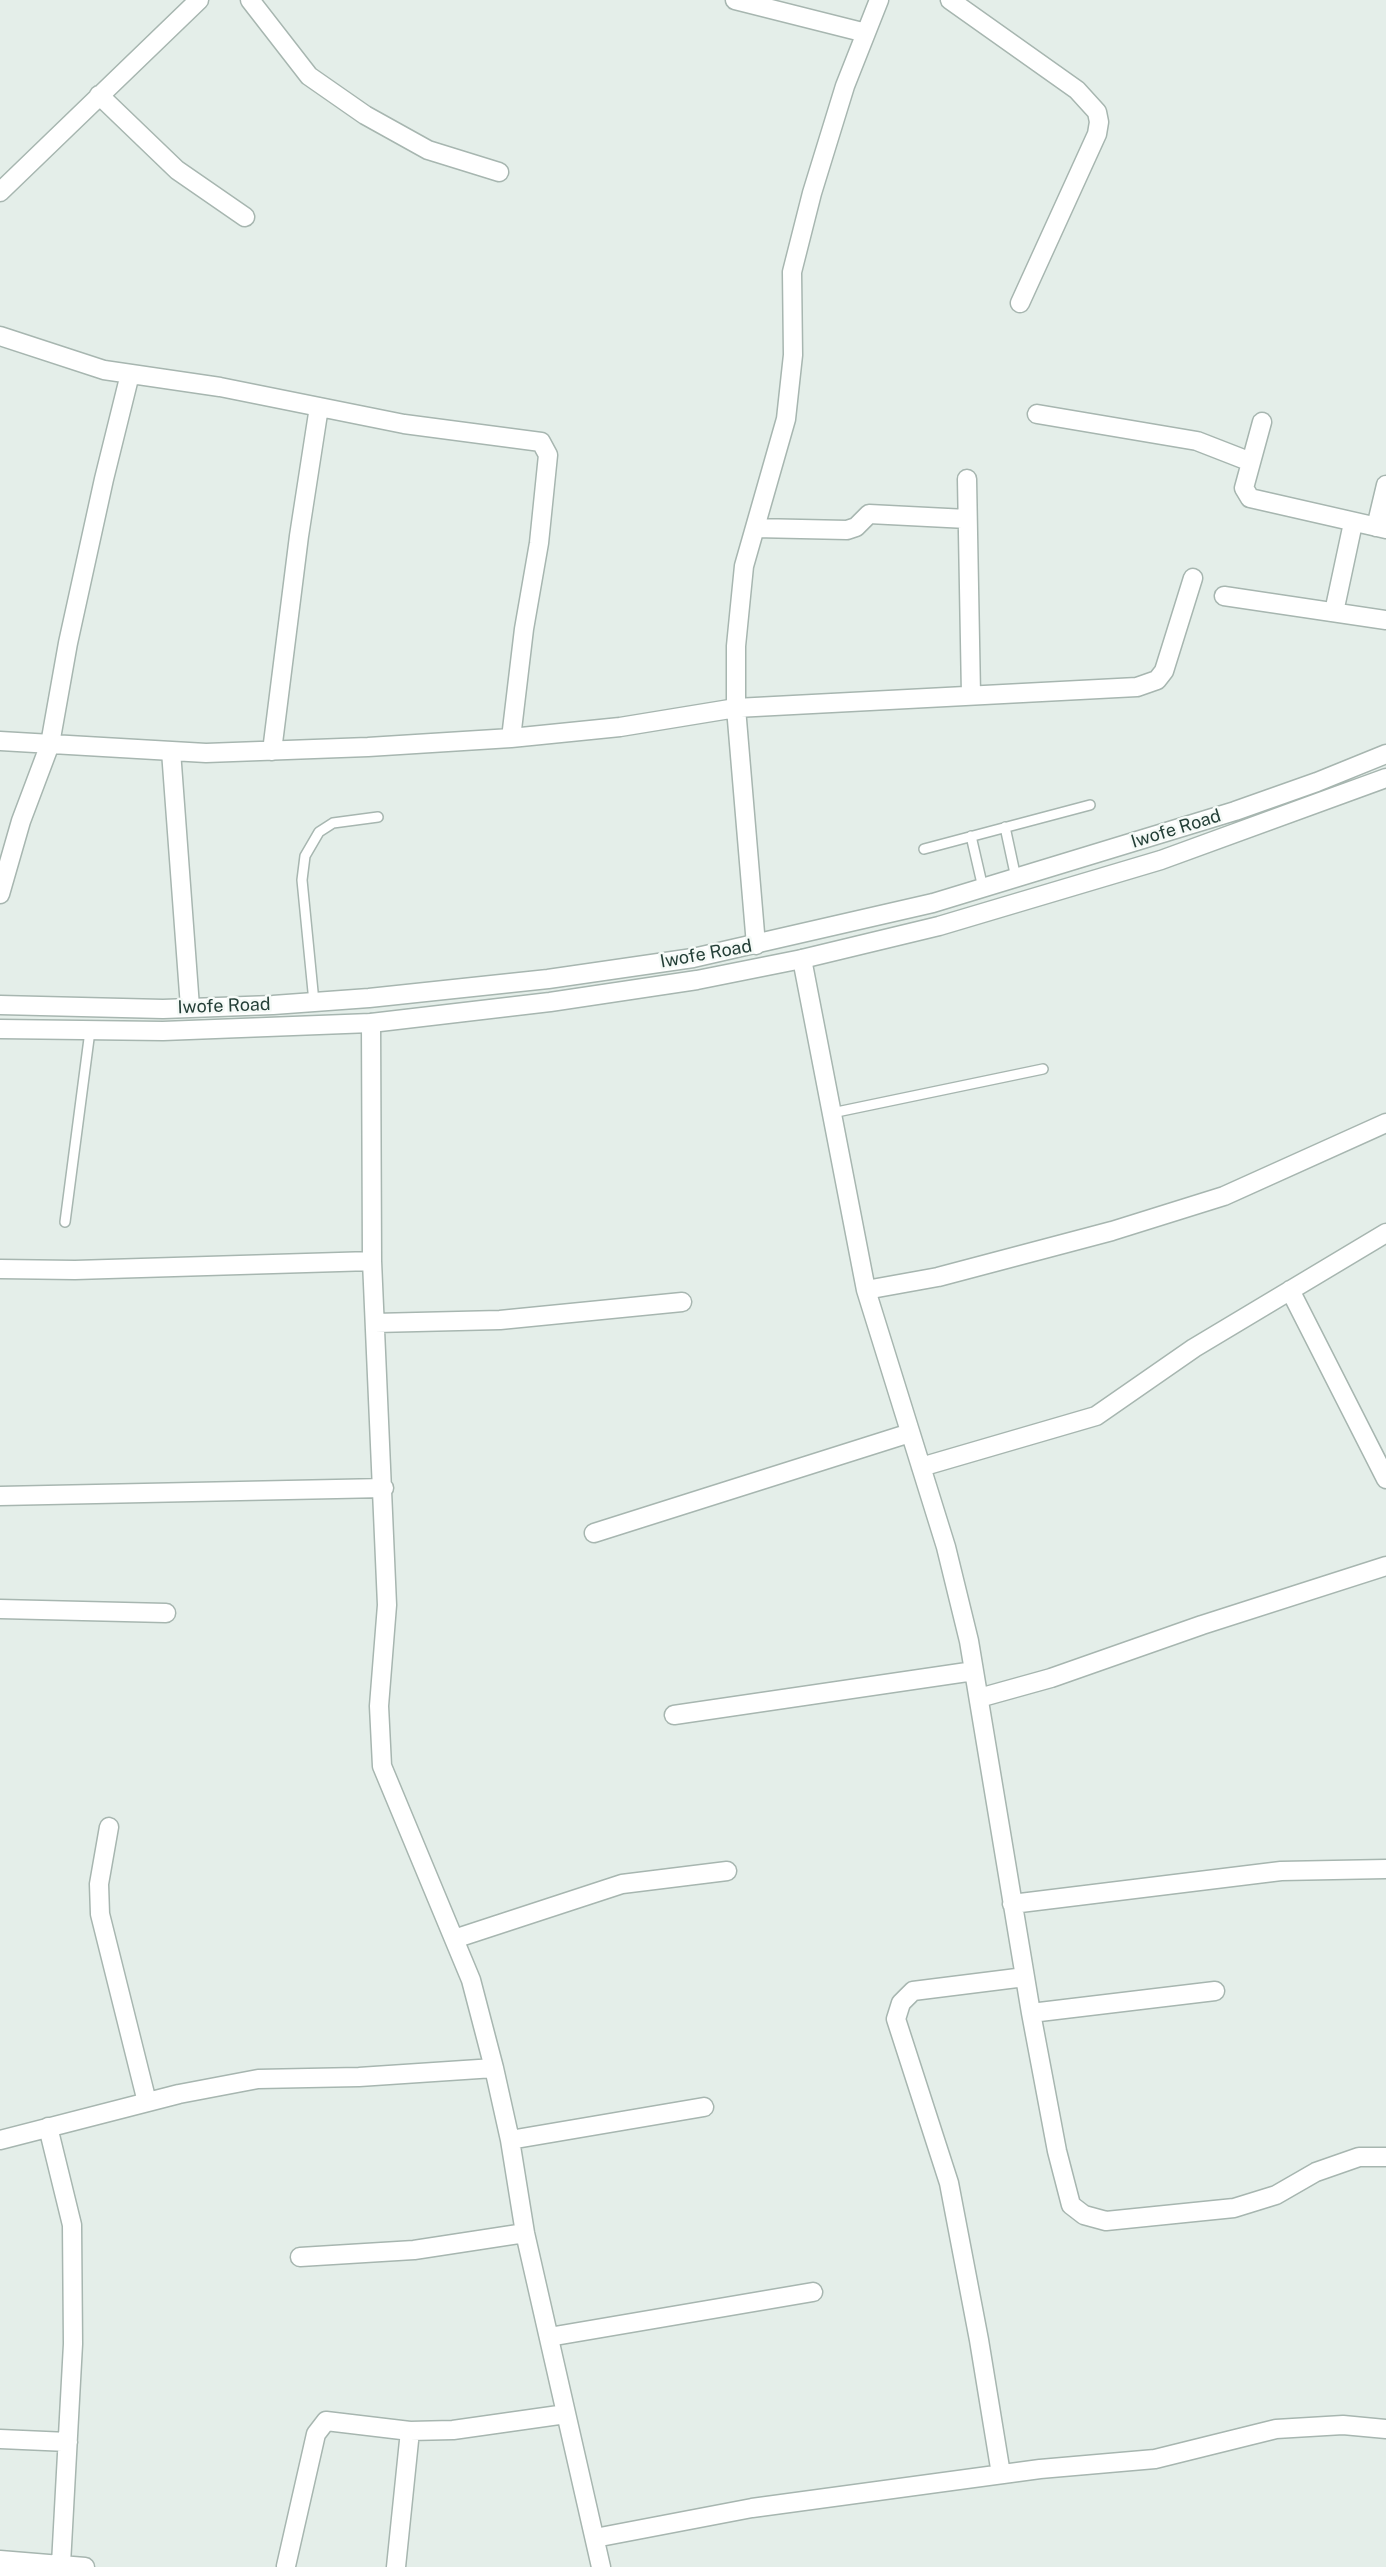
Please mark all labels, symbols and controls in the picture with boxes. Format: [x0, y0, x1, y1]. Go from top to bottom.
street label: Iwofe Road [1128, 805, 1224, 853]
street label: Iwofe Road [658, 935, 754, 973]
street label: Iwofe Road [177, 994, 271, 1018]

